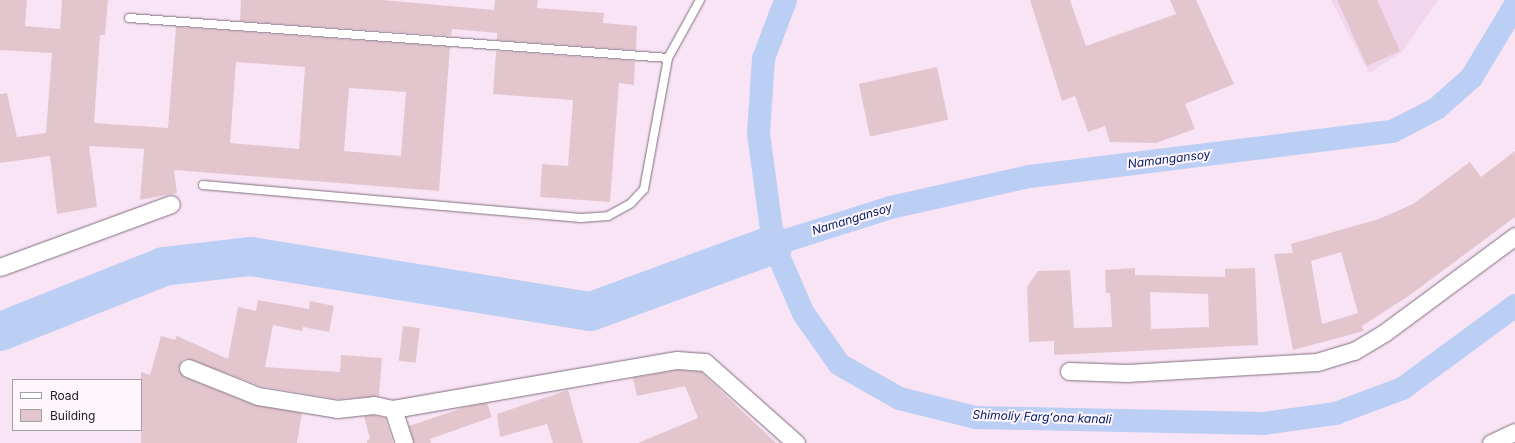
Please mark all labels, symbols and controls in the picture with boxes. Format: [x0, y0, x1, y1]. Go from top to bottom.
water label: Namangansoy [1127, 147, 1211, 171]
water label: Namangansoy [810, 200, 894, 238]
legend [12, 379, 142, 431]
text: Road [50, 388, 79, 403]
water label: Shimoliy Fargʻona kanali [972, 407, 1112, 427]
text: Building [50, 408, 95, 423]

